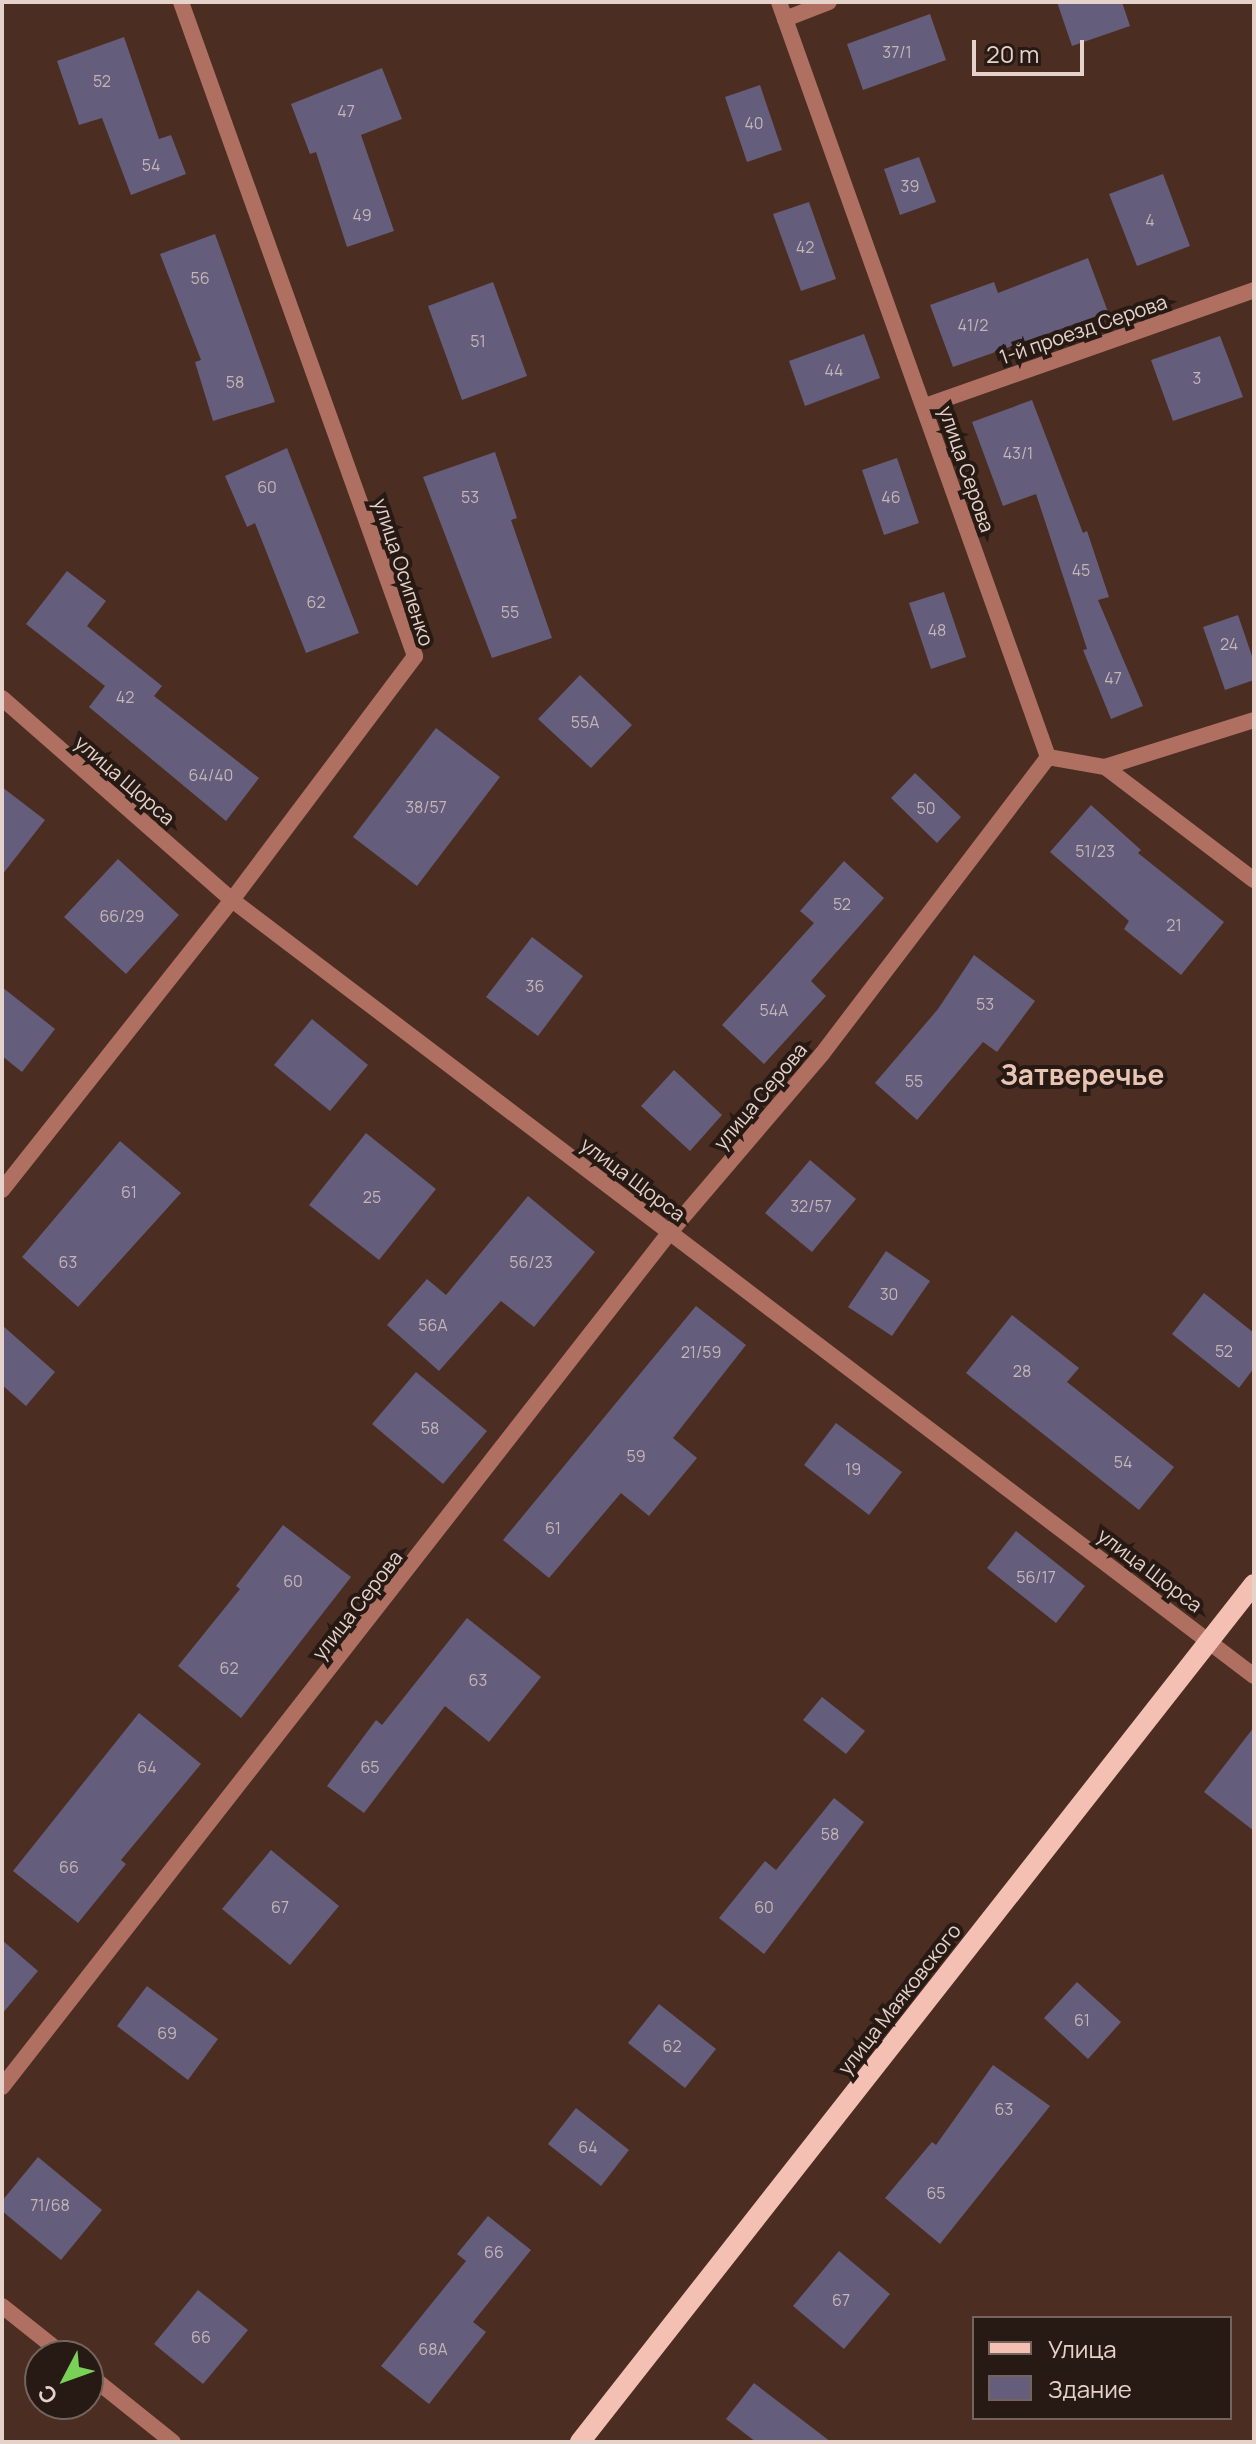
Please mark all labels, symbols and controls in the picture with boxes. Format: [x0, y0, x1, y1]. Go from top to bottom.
scale bar [976, 24, 1088, 74]
text: 20 m [986, 37, 1039, 70]
house number: 37/1 [882, 42, 912, 62]
house number: 52 [93, 71, 111, 91]
house number: 47 [337, 101, 355, 121]
house number: 40 [744, 113, 764, 133]
house number: 54 [142, 155, 160, 175]
house number: 39 [901, 176, 919, 196]
house number: 49 [352, 205, 372, 225]
house number: 4 [1145, 210, 1155, 230]
house number: 42 [796, 237, 814, 257]
house number: 56 [190, 268, 210, 288]
street label: 1-й проезд Серова [996, 289, 1170, 369]
house number: 41/2 [958, 315, 988, 335]
house number: 51 [470, 331, 486, 351]
house number: 44 [824, 360, 844, 380]
house number: 3 [1193, 368, 1201, 388]
house number: 58 [226, 372, 244, 392]
street label: улица Серова [934, 403, 1000, 535]
house number: 43/1 [1003, 443, 1033, 463]
house number: 60 [257, 477, 277, 497]
house number: 53 [461, 487, 479, 507]
house number: 46 [881, 487, 901, 507]
street label: улица Осипенко [369, 495, 439, 649]
house number: 45 [1072, 560, 1090, 580]
house number: 62 [306, 592, 326, 612]
house number: 55 [501, 602, 519, 622]
house number: 48 [928, 620, 946, 640]
house number: 24 [1220, 634, 1238, 654]
house number: 47 [1104, 668, 1122, 688]
house number: 42 [116, 687, 134, 707]
house number: 55А [571, 712, 599, 732]
street label: улица Щорса [70, 730, 180, 830]
house number: 64/40 [189, 765, 233, 785]
house number: 38/57 [405, 797, 447, 817]
house number: 50 [917, 798, 935, 818]
house number: 51/23 [1075, 841, 1115, 861]
house number: 52 [833, 894, 851, 914]
house number: 66/29 [99, 906, 145, 926]
house number: 21 [1166, 915, 1182, 935]
house number: 36 [526, 976, 544, 996]
house number: 53 [976, 994, 994, 1014]
house number: 54А [760, 1000, 788, 1020]
street label: улица Серова [708, 1038, 812, 1154]
district label: Затверечье [1000, 1057, 1164, 1091]
house number: 55 [905, 1071, 923, 1091]
street label: улица Щорса [576, 1132, 690, 1226]
house number: 61 [121, 1182, 137, 1202]
house number: 25 [363, 1187, 381, 1207]
house number: 32/57 [790, 1196, 832, 1216]
house number: 63 [59, 1252, 77, 1272]
house number: 56/23 [509, 1252, 553, 1272]
house number: 30 [880, 1284, 898, 1304]
house number: 56А [418, 1315, 448, 1335]
house number: 52 [1215, 1341, 1233, 1361]
house number: 21/59 [681, 1342, 721, 1362]
house number: 28 [1013, 1361, 1031, 1381]
house number: 58 [421, 1418, 439, 1438]
house number: 59 [626, 1446, 646, 1466]
house number: 54 [1114, 1452, 1132, 1472]
house number: 19 [845, 1459, 861, 1479]
house number: 61 [545, 1518, 561, 1538]
street label: улица Щорса [1093, 1523, 1207, 1617]
street label: улица Серова [307, 1546, 407, 1664]
house number: 56/17 [1016, 1567, 1056, 1587]
house number: 60 [283, 1571, 303, 1591]
house number: 62 [219, 1658, 239, 1678]
house number: 63 [469, 1670, 487, 1690]
house number: 64 [137, 1757, 157, 1777]
house number: 65 [360, 1757, 380, 1777]
house number: 58 [821, 1824, 839, 1844]
house number: 66 [59, 1857, 79, 1877]
house number: 67 [271, 1897, 289, 1917]
house number: 60 [754, 1897, 774, 1917]
street label: улица Маяковского [833, 1919, 965, 2079]
house number: 61 [1074, 2010, 1090, 2030]
house number: 69 [157, 2023, 177, 2043]
house number: 62 [662, 2036, 682, 2056]
house number: 63 [995, 2099, 1013, 2119]
house number: 64 [578, 2137, 598, 2157]
house number: 65 [926, 2183, 946, 2203]
house number: 71/68 [30, 2195, 70, 2215]
house number: 66 [484, 2242, 504, 2262]
house number: 67 [832, 2290, 850, 2310]
legend [972, 2316, 1232, 2420]
house number: 66 [191, 2327, 211, 2347]
text: Улица [1048, 2332, 1117, 2365]
house number: 68А [418, 2339, 448, 2359]
north arrow [24, 2340, 104, 2420]
text: Здание [1048, 2372, 1132, 2405]
text: С [31, 2378, 64, 2410]

